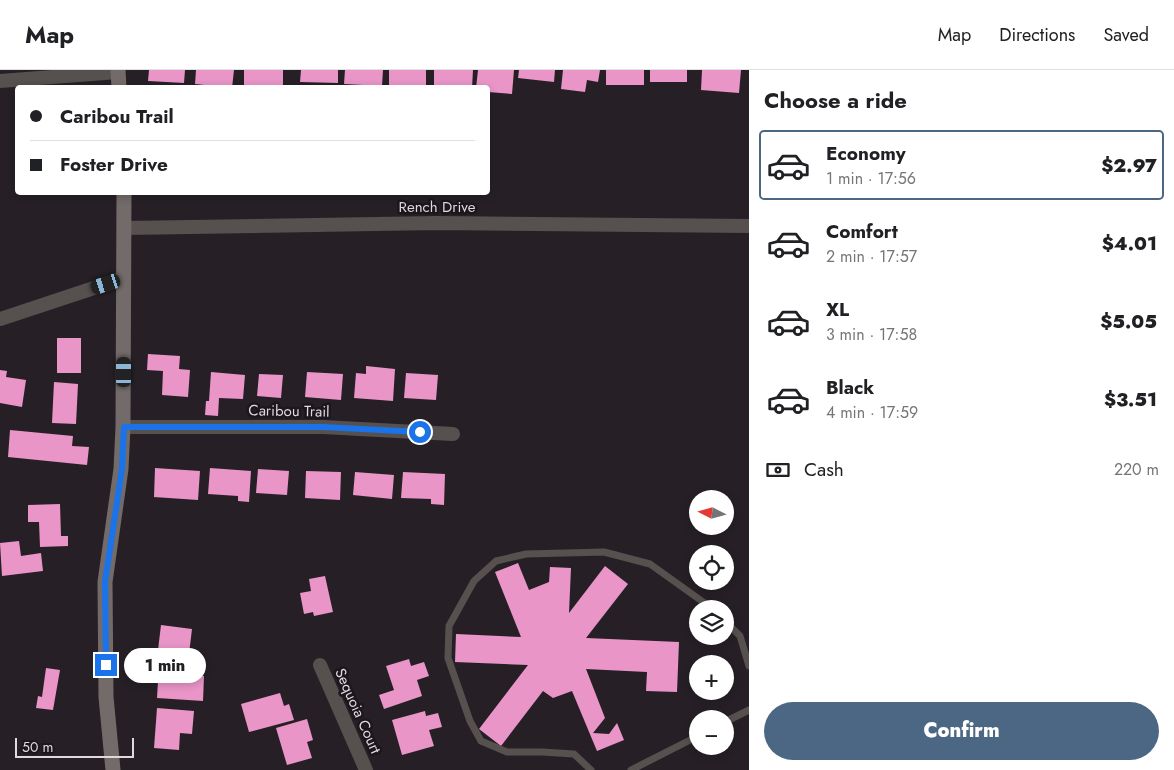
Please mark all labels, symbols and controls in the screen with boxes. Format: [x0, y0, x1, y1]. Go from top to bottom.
text: Map [25, 17, 74, 52]
text: Map [938, 22, 971, 48]
text: Directions [999, 22, 1075, 48]
text: Saved [1103, 22, 1149, 48]
text: Choose a ride [764, 84, 907, 116]
text: Caribou Trail [60, 103, 174, 130]
text: Economy [826, 140, 906, 167]
icon: car [766, 143, 811, 188]
text: Foster Drive [60, 151, 168, 178]
text: $2.97 [1101, 152, 1157, 179]
text: 1 min · 17:56 [826, 167, 916, 190]
street label: Rench Drive [399, 196, 476, 218]
text: Comfort [826, 218, 898, 245]
icon: car [766, 221, 811, 266]
text: $4.01 [1102, 230, 1157, 257]
text: 2 min · 17:57 [826, 245, 917, 268]
car [89, 272, 122, 296]
text: XL [826, 296, 849, 323]
icon: car [766, 299, 811, 344]
text: $5.05 [1100, 308, 1157, 335]
text: 3 min · 17:58 [826, 323, 917, 346]
car [116, 357, 131, 387]
text: Black [826, 374, 874, 401]
icon: car [766, 377, 811, 422]
text: $3.51 [1104, 386, 1157, 413]
street label: Caribou Trail [248, 399, 330, 423]
text: 4 min · 17:59 [826, 401, 918, 424]
route start [409, 421, 431, 443]
icon: cash [764, 456, 792, 484]
text: Cash [804, 456, 844, 483]
text: 220 m [1114, 458, 1159, 481]
north arrow [689, 490, 734, 535]
map controls [689, 490, 734, 755]
button: locate [689, 545, 734, 590]
button: layers [689, 600, 734, 645]
callout: 1 min [124, 648, 206, 682]
route end [95, 654, 117, 676]
text: 1 min [145, 654, 185, 677]
button: + [689, 655, 734, 700]
street label: Sequoia Court [329, 665, 387, 758]
button: Confirm [764, 702, 1159, 760]
button: − [689, 710, 734, 755]
scale bar [15, 735, 134, 758]
text: 50 m [22, 737, 53, 757]

